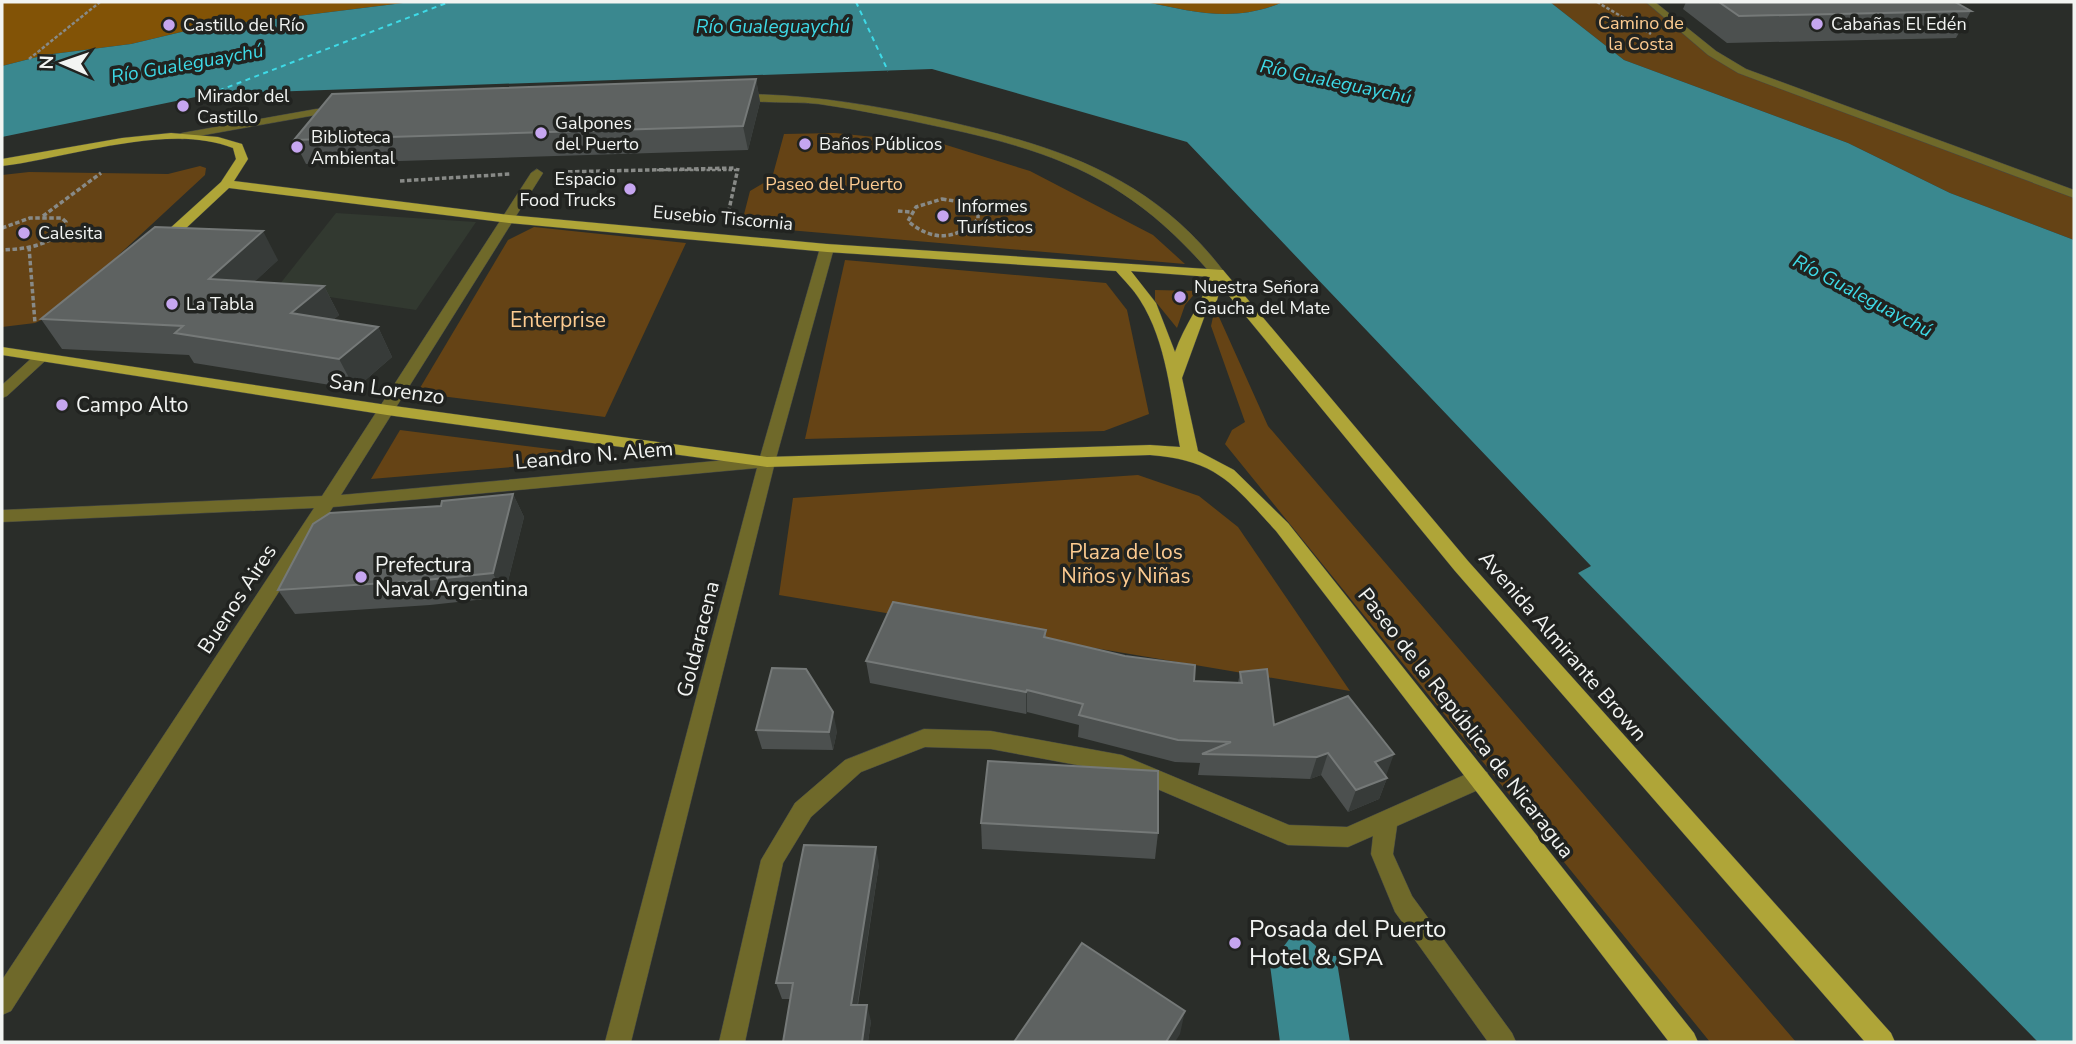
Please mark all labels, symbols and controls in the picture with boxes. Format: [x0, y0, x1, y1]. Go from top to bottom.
park label: Camino de la Costa [1598, 11, 1684, 56]
place label: Cabañas El Edén [1831, 12, 1967, 36]
place label: Castillo del Río [183, 13, 305, 37]
water label: Río Gualeguaychú [696, 14, 850, 40]
marker: Cabañas El Edén [1809, 16, 1825, 32]
marker: Castillo del Río [161, 17, 177, 33]
north arrow [28, 28, 98, 98]
water label: Río Gualeguaychú [109, 38, 265, 90]
water label: Río Gualeguaychú [1258, 53, 1414, 111]
text: N [34, 55, 60, 70]
place label: Mirador del Castillo [197, 84, 290, 129]
marker: Mirador del Castillo [175, 98, 191, 114]
place label: Galpones del Puerto [555, 111, 639, 156]
place label: Biblioteca Ambiental [311, 125, 396, 170]
marker: Galpones del Puerto [533, 125, 549, 141]
place label: Baños Públicos [819, 132, 942, 156]
marker: Baños Públicos [797, 136, 813, 152]
marker: Biblioteca Ambiental [289, 139, 305, 155]
place label: Espacio Food Trucks [520, 167, 616, 212]
park label: Paseo del Puerto [765, 172, 903, 196]
marker: Espacio Food Trucks [622, 181, 638, 197]
place label: Informes Turísticos [957, 194, 1033, 239]
street label: Eusebio Tiscornia [652, 200, 794, 236]
marker: Informes Turísticos [935, 208, 951, 224]
place label: Calesita [38, 221, 103, 245]
marker: Calesita [16, 225, 32, 241]
water label: Río Gualeguaychú [1788, 248, 1937, 344]
place label: Nuestra Señora Gaucha del Mate [1194, 275, 1330, 320]
marker: Nuestra Señora Gaucha del Mate [1172, 289, 1188, 305]
place label: La Tabla [186, 292, 254, 316]
marker: La Tabla [164, 296, 180, 312]
park label: Enterprise [510, 306, 606, 334]
street label: San Lorenzo [328, 367, 446, 411]
place label: Campo Alto [76, 391, 188, 419]
marker: Campo Alto [54, 397, 70, 413]
street label: Leandro N. Alem [514, 434, 674, 476]
park label: Plaza de los Niños y Niñas [1061, 538, 1191, 590]
street label: Buenos Aires [191, 539, 283, 659]
street label: Avenida Almirante Brown [1473, 545, 1653, 747]
place label: Prefectura Naval Argentina [375, 551, 528, 603]
marker: Prefectura Naval Argentina [353, 569, 369, 585]
street label: Goldaracena [670, 578, 726, 700]
street label: Paseo de la República de Nicaragua [1352, 582, 1580, 864]
place label: Posada del Puerto Hotel & SPA [1249, 913, 1446, 973]
marker: Posada del Puerto Hotel & SPA [1227, 935, 1243, 951]

